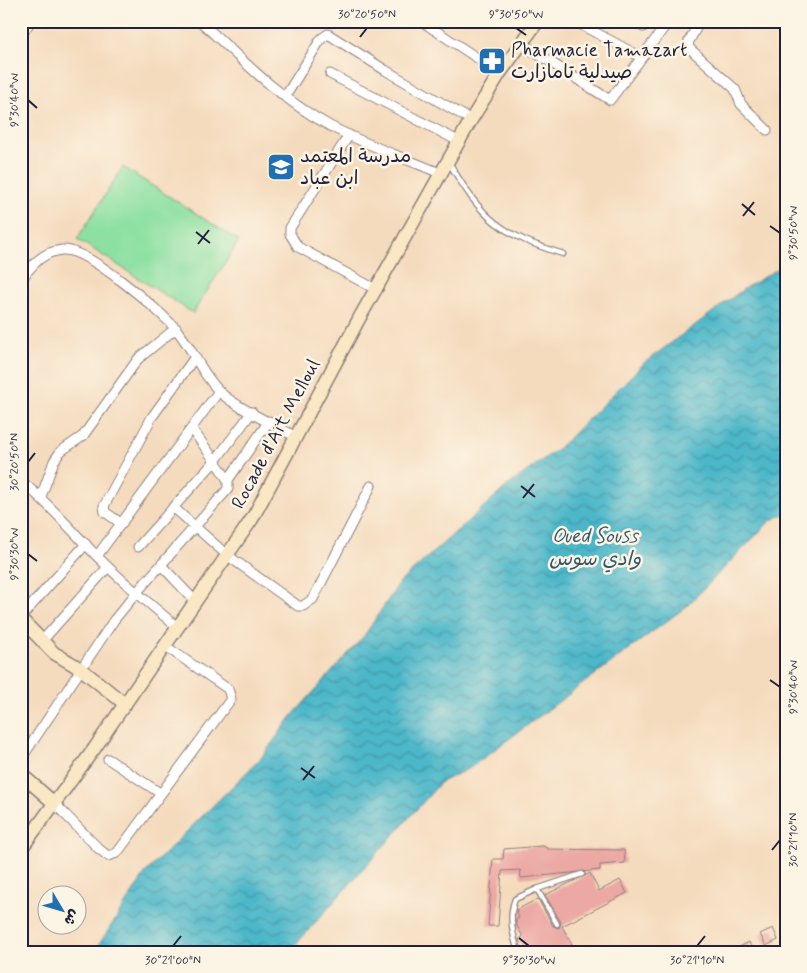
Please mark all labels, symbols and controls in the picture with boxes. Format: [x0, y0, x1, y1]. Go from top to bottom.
text: 30°20'50"N [338, 7, 396, 23]
text: 9°30'50"W [489, 7, 543, 23]
place label: Pharmacie Tamazart صيدلية تامازارت [511, 38, 687, 85]
pharmacy icon: Pharmacie Tamazart صيدلية تامازارت [477, 46, 507, 76]
text: 9°30'40"W [7, 73, 23, 127]
place label: مدرسة المعتمد ابن عباد [300, 144, 411, 191]
school or university icon: مدرسة المعتمد ابن عباد [266, 152, 296, 182]
text: 9°30'50"W [786, 206, 802, 260]
street label: Rocade d'Aït Melloul [226, 354, 326, 513]
text: 30°20'50"N [7, 433, 23, 491]
water label: Oued Souss وادي سوس [549, 523, 642, 573]
text: 9°30'30"W [7, 528, 23, 580]
text: 9°30'40"W [786, 660, 802, 714]
text: 30°21'10"N [786, 813, 802, 867]
north arrow [38, 886, 88, 936]
text: ش [60, 906, 83, 929]
text: 30°21'00"N [145, 953, 201, 969]
text: 9°30'30"W [503, 953, 555, 969]
text: 30°21'10"N [670, 953, 724, 969]

